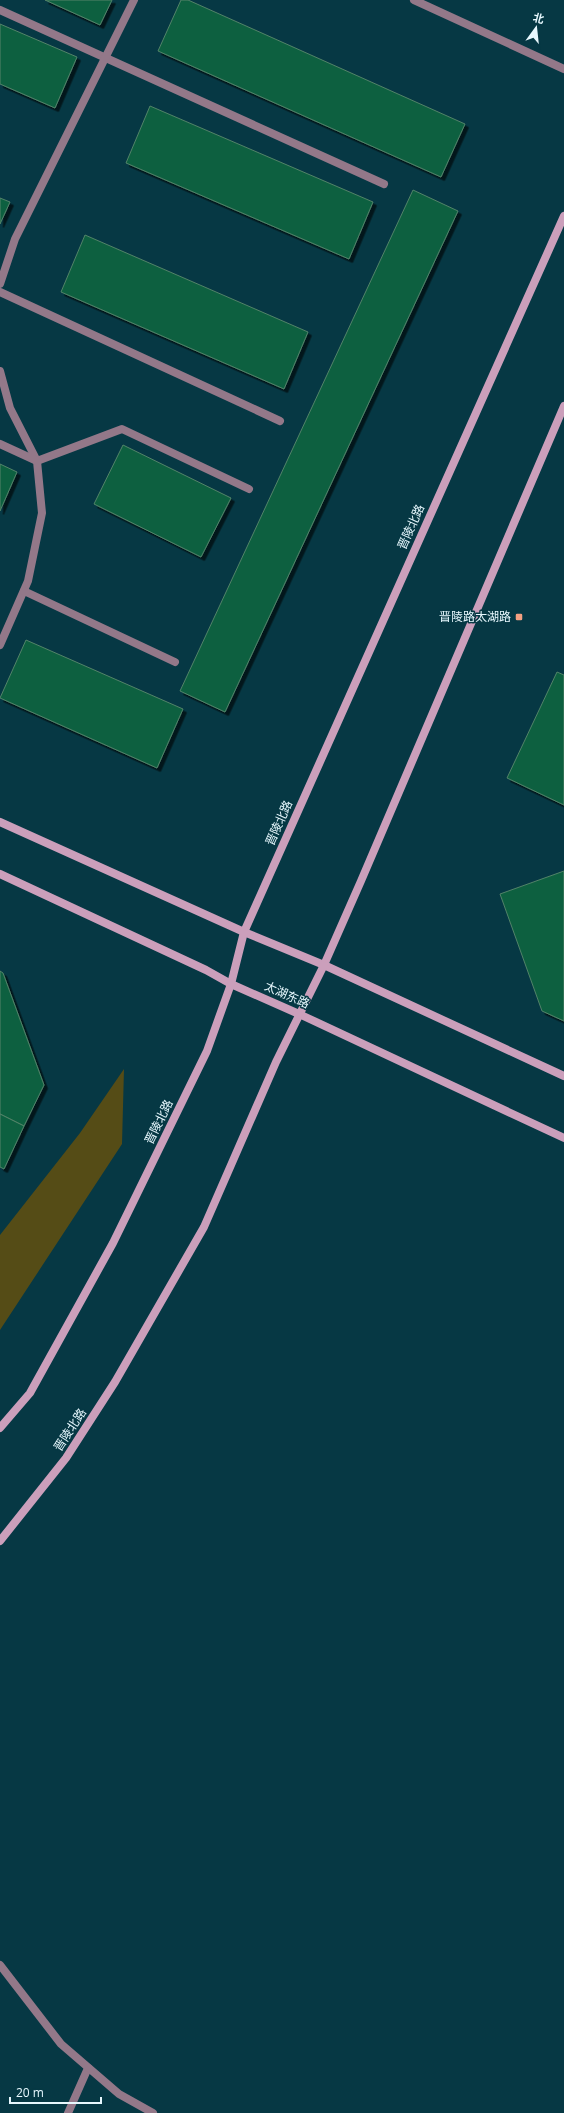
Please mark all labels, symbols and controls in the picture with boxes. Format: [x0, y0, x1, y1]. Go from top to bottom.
north arrow [516, 8, 556, 48]
text: 北 [531, 9, 546, 27]
street label: 晋陵北路 [393, 501, 428, 552]
place label: 晋陵路太湖路 [439, 608, 511, 625]
marker: 晋陵路太湖路 [514, 612, 524, 622]
street label: 晋陵北路 [261, 797, 296, 848]
street label: 太湖东路 [262, 977, 313, 1012]
street label: 晋陵北路 [140, 1096, 177, 1147]
street label: 晋陵北路 [49, 1405, 90, 1454]
scale bar [10, 2079, 101, 2105]
text: 20 m [16, 2084, 44, 2101]

